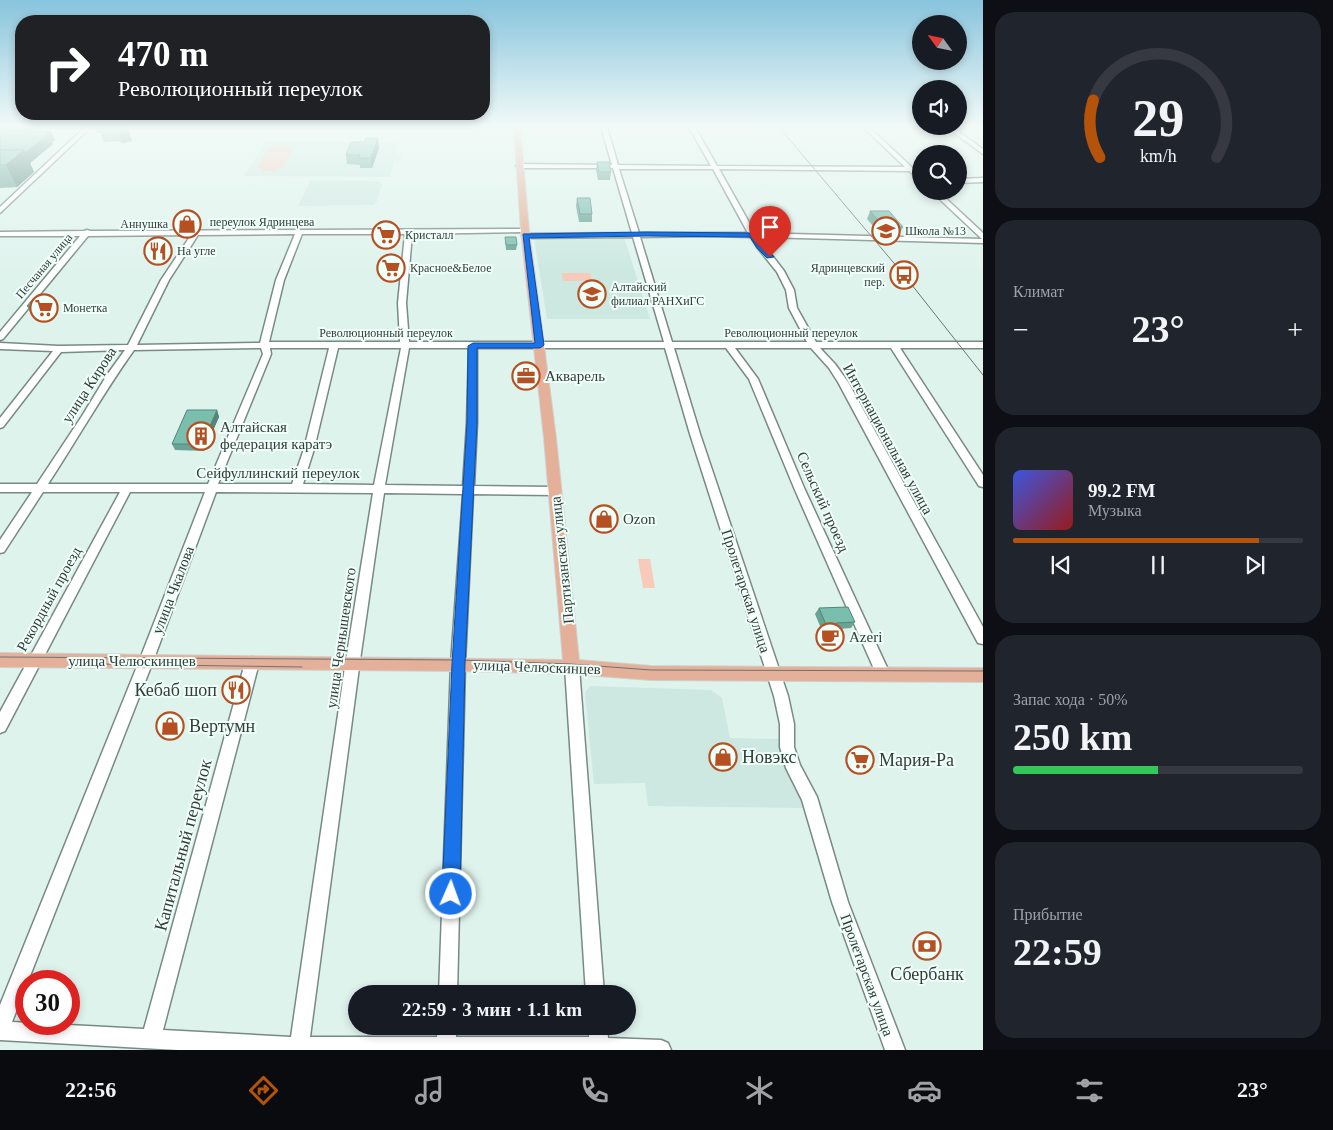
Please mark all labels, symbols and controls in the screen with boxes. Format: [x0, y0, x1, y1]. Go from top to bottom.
north arrow [912, 15, 968, 70]
map controls [912, 15, 967, 200]
icon: right [35, 35, 100, 100]
text: 470 m [118, 35, 208, 74]
text: Революционный переулок [118, 76, 363, 101]
button: sound [912, 80, 967, 135]
text: 29 [1132, 90, 1184, 147]
button: search [912, 145, 967, 200]
text: km/h [1140, 146, 1176, 166]
pin [749, 206, 791, 257]
shop icon: Аннушка [172, 209, 202, 239]
icon: arrive [756, 213, 784, 241]
street label: переулок Ядринцева [210, 215, 315, 229]
school or university icon: Школа №13 [871, 216, 901, 246]
place label: Аннушка [120, 217, 169, 231]
supermarket icon: Кристалл [371, 220, 401, 250]
place label: Школа №13 [905, 224, 966, 238]
place label: Кристалл [405, 228, 454, 242]
street label: Песчаная улица [13, 230, 76, 301]
restaurant icon: На угле [143, 236, 173, 266]
place label: На угле [177, 244, 216, 258]
supermarket icon: Красное&Белое [376, 253, 406, 283]
bus stop icon: Ядринцевский пер. [889, 260, 919, 290]
place label: Красное&Белое [410, 261, 492, 275]
place label: Ядринцевский пер. [811, 261, 886, 289]
school or university icon: Алтайский филиал РАНХиГС [577, 279, 607, 309]
place label: Алтайский филиал РАНХиГС [611, 280, 704, 308]
text: Климат [1013, 283, 1064, 300]
supermarket icon: Монетка [29, 293, 59, 323]
place label: Монетка [63, 301, 108, 315]
text: 23° [1131, 308, 1185, 350]
text: − [1013, 314, 1029, 345]
text: + [1287, 314, 1303, 345]
street label: Революционный переулок [319, 326, 453, 340]
street label: Революционный переулок [724, 326, 858, 340]
street label: улица Кирова [58, 344, 120, 426]
office icon: Акварель [511, 361, 541, 391]
street label: Интернациональная улица [840, 361, 936, 517]
place label: Акварель [545, 368, 605, 384]
place label: Алтайская федерация каратэ [220, 419, 332, 452]
building icon: Алтайская федерация каратэ [186, 421, 216, 451]
street label: Сельский проезд [794, 449, 852, 555]
street label: Сейфуллинский переулок [196, 465, 360, 481]
text: 99.2 FM [1088, 480, 1156, 501]
street label: Партизанская улица [547, 495, 577, 625]
text: Музыка [1088, 502, 1142, 519]
shop icon: Ozon [589, 504, 619, 534]
place label: Ozon [623, 511, 656, 527]
street label: Пролетарская улица [718, 527, 774, 655]
street label: улица Чкалова [149, 543, 197, 636]
street label: Рекордный проезд [14, 544, 85, 654]
icon: previous [1047, 551, 1075, 579]
icon: pause [1144, 551, 1172, 579]
icon: next [1241, 551, 1269, 579]
street label: улица Чернышевского [323, 567, 359, 709]
cafe icon: Azeri [815, 622, 845, 652]
place label: Azeri [849, 629, 882, 645]
street label: улица Челюскинцев [68, 653, 196, 669]
street label: улица Челюскинцев [473, 657, 601, 677]
restaurant icon: Кебаб шоп [221, 675, 251, 705]
place label: Кебаб шоп [134, 680, 217, 700]
text: Запас хода · 50% [1013, 691, 1128, 708]
shop icon: Вертумн [155, 711, 185, 741]
place label: Вертумн [189, 716, 256, 736]
text: 250 km [1013, 716, 1132, 758]
shop icon: Новэкс [708, 742, 738, 772]
supermarket icon: Мария-Ра [845, 745, 875, 775]
place label: Новэкс [742, 747, 797, 767]
place label: Мария-Ра [879, 750, 954, 770]
street label: Капитальный переулок [150, 757, 216, 933]
position arrow [424, 867, 476, 919]
text: Прибытие [1013, 906, 1083, 923]
street label: Пролетарская улица [837, 912, 897, 1039]
bank icon: Сбербанк [912, 931, 942, 961]
text: 22:59 [1013, 931, 1102, 973]
place label: Сбербанк [890, 964, 964, 984]
speed limit sign: 30 [15, 970, 80, 1035]
text: 22:59 · 3 мин · 1.1 km [402, 999, 582, 1020]
icon: directions [246, 1073, 281, 1108]
icon: music [412, 1073, 447, 1108]
icon: phone [577, 1073, 612, 1108]
icon: climate [742, 1073, 777, 1108]
icon: car [907, 1073, 942, 1108]
icon: filters [1072, 1073, 1107, 1108]
text: 22:56 [65, 1077, 116, 1102]
text: 23° [1237, 1077, 1268, 1102]

